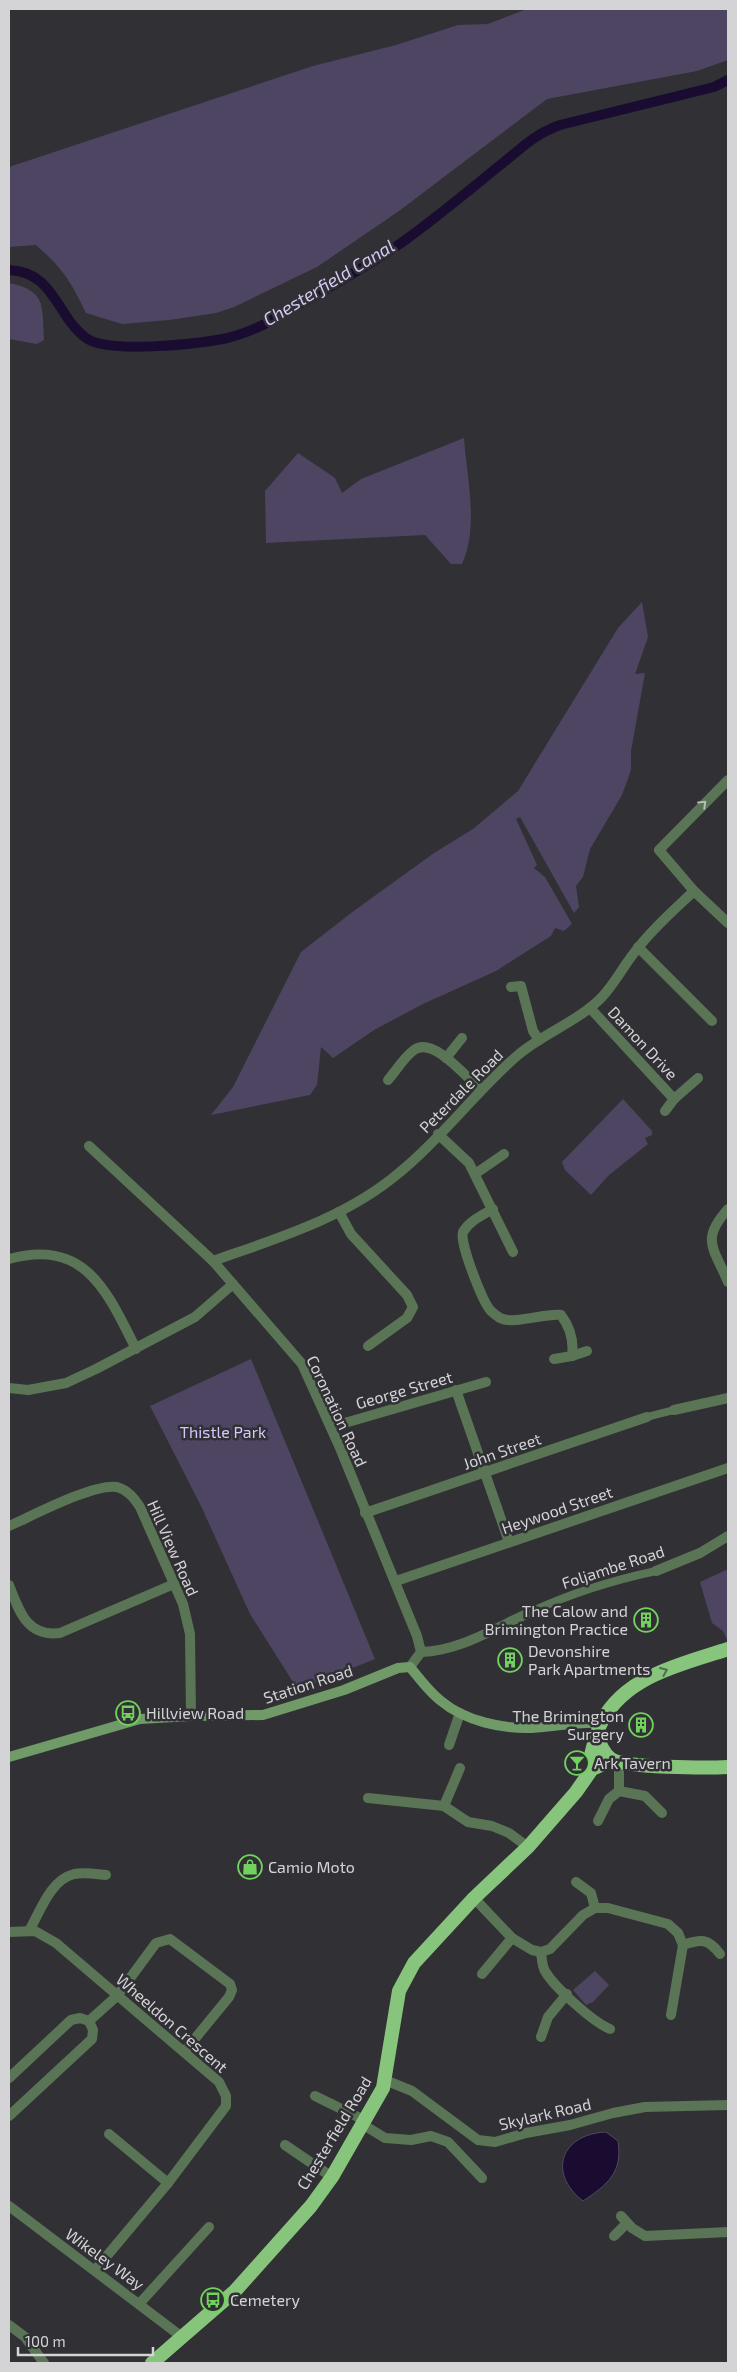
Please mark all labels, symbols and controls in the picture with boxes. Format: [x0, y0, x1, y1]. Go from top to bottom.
water label: Chesterfield Canal [259, 234, 398, 330]
one-way arrow [698, 801, 707, 810]
street label: Damon Drive [605, 1002, 682, 1083]
street label: Peterdale Road [415, 1045, 506, 1136]
street label: Coronation Road [303, 1352, 372, 1469]
street label: George Street [353, 1367, 454, 1412]
park label: Thistle Park [180, 1422, 266, 1441]
street label: John Street [460, 1428, 543, 1473]
street label: Heywood Street [499, 1482, 615, 1537]
street label: Hill View Road [144, 1497, 203, 1598]
street label: Foljambe Road [559, 1541, 667, 1593]
place label: The Calow and Brimington Practice [485, 1601, 628, 1638]
building icon: The Calow and Brimington Practice [633, 1607, 659, 1633]
place label: Devonshire Park Apartments [528, 1641, 650, 1678]
building icon: Devonshire Park Apartments [497, 1647, 523, 1673]
street label: Station Road [261, 1660, 355, 1707]
one-way arrow [659, 1667, 668, 1677]
bus stop icon: Hillview Road [115, 1700, 141, 1726]
place label: Hillview Road [146, 1703, 244, 1722]
place label: The Brimington Surgery [512, 1706, 625, 1743]
building icon: The Brimington Surgery [628, 1712, 654, 1738]
bar icon: Ark Tavern [564, 1750, 590, 1776]
place label: Ark Tavern [594, 1753, 671, 1772]
shop icon: Camio Moto [237, 1854, 263, 1880]
place label: Camio Moto [268, 1857, 355, 1876]
street label: Wheeldon Crescent [113, 1969, 232, 2076]
street label: Chesterfield Road [292, 2073, 375, 2193]
street label: Skylark Road [497, 2094, 593, 2133]
street label: Wikeley Way [62, 2224, 149, 2294]
bus stop icon: Cemetery [200, 2287, 226, 2313]
place label: Cemetery [230, 2290, 300, 2309]
scale bar [18, 2324, 152, 2356]
text: 100 m [25, 2332, 66, 2350]

